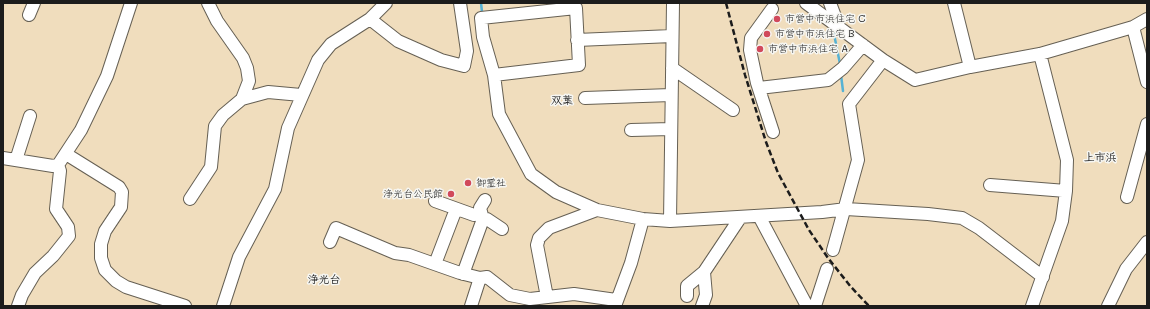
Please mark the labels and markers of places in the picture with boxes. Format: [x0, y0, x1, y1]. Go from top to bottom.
place label: 市営中市浜住宅 C [785, 13, 865, 25]
marker: 市営中市浜住宅 C [772, 14, 782, 24]
place label: 市営中市浜住宅 B [775, 28, 854, 40]
marker: 市営中市浜住宅 B [762, 29, 772, 39]
place label: 市営中市浜住宅 A [768, 43, 848, 55]
marker: 市営中市浜住宅 A [755, 44, 765, 54]
place label: 御霊社 [476, 177, 506, 189]
marker: 御霊社 [463, 178, 473, 188]
place label: 浄光台公民館 [383, 188, 443, 200]
marker: 浄光台公民館 [446, 189, 456, 199]

